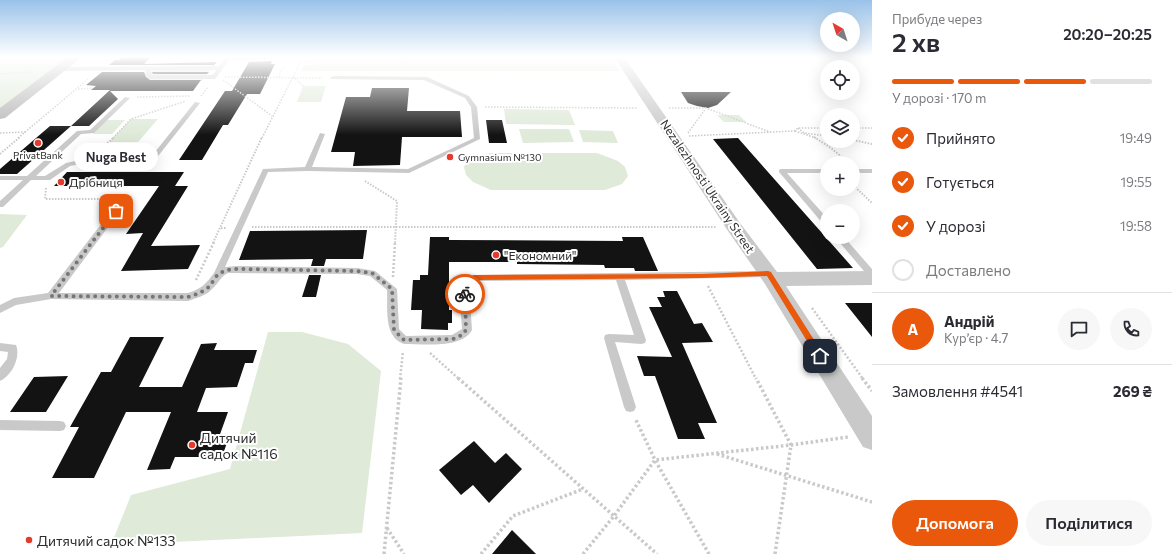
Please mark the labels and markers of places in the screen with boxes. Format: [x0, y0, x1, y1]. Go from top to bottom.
marker: PrivatBank [33, 138, 43, 148]
callout: Nuga Best [74, 143, 158, 171]
place label: PrivatBank [13, 149, 64, 161]
place label: Gymnasium №130 [458, 151, 542, 163]
marker: Gymnasium №130 [445, 152, 455, 162]
place label: Дрібниця [69, 175, 123, 189]
marker: Дрібниця [56, 177, 66, 187]
pin [99, 194, 133, 228]
place label: "Економний" [504, 248, 576, 262]
marker: "Економний" [491, 250, 501, 260]
pin [803, 339, 837, 373]
place label: Дитячий садок №116 [200, 429, 278, 462]
marker: Дитячий садок №116 [187, 440, 197, 450]
place label: Дитячий садок №133 [37, 532, 175, 549]
marker: Дитячий садок №133 [24, 535, 34, 545]

